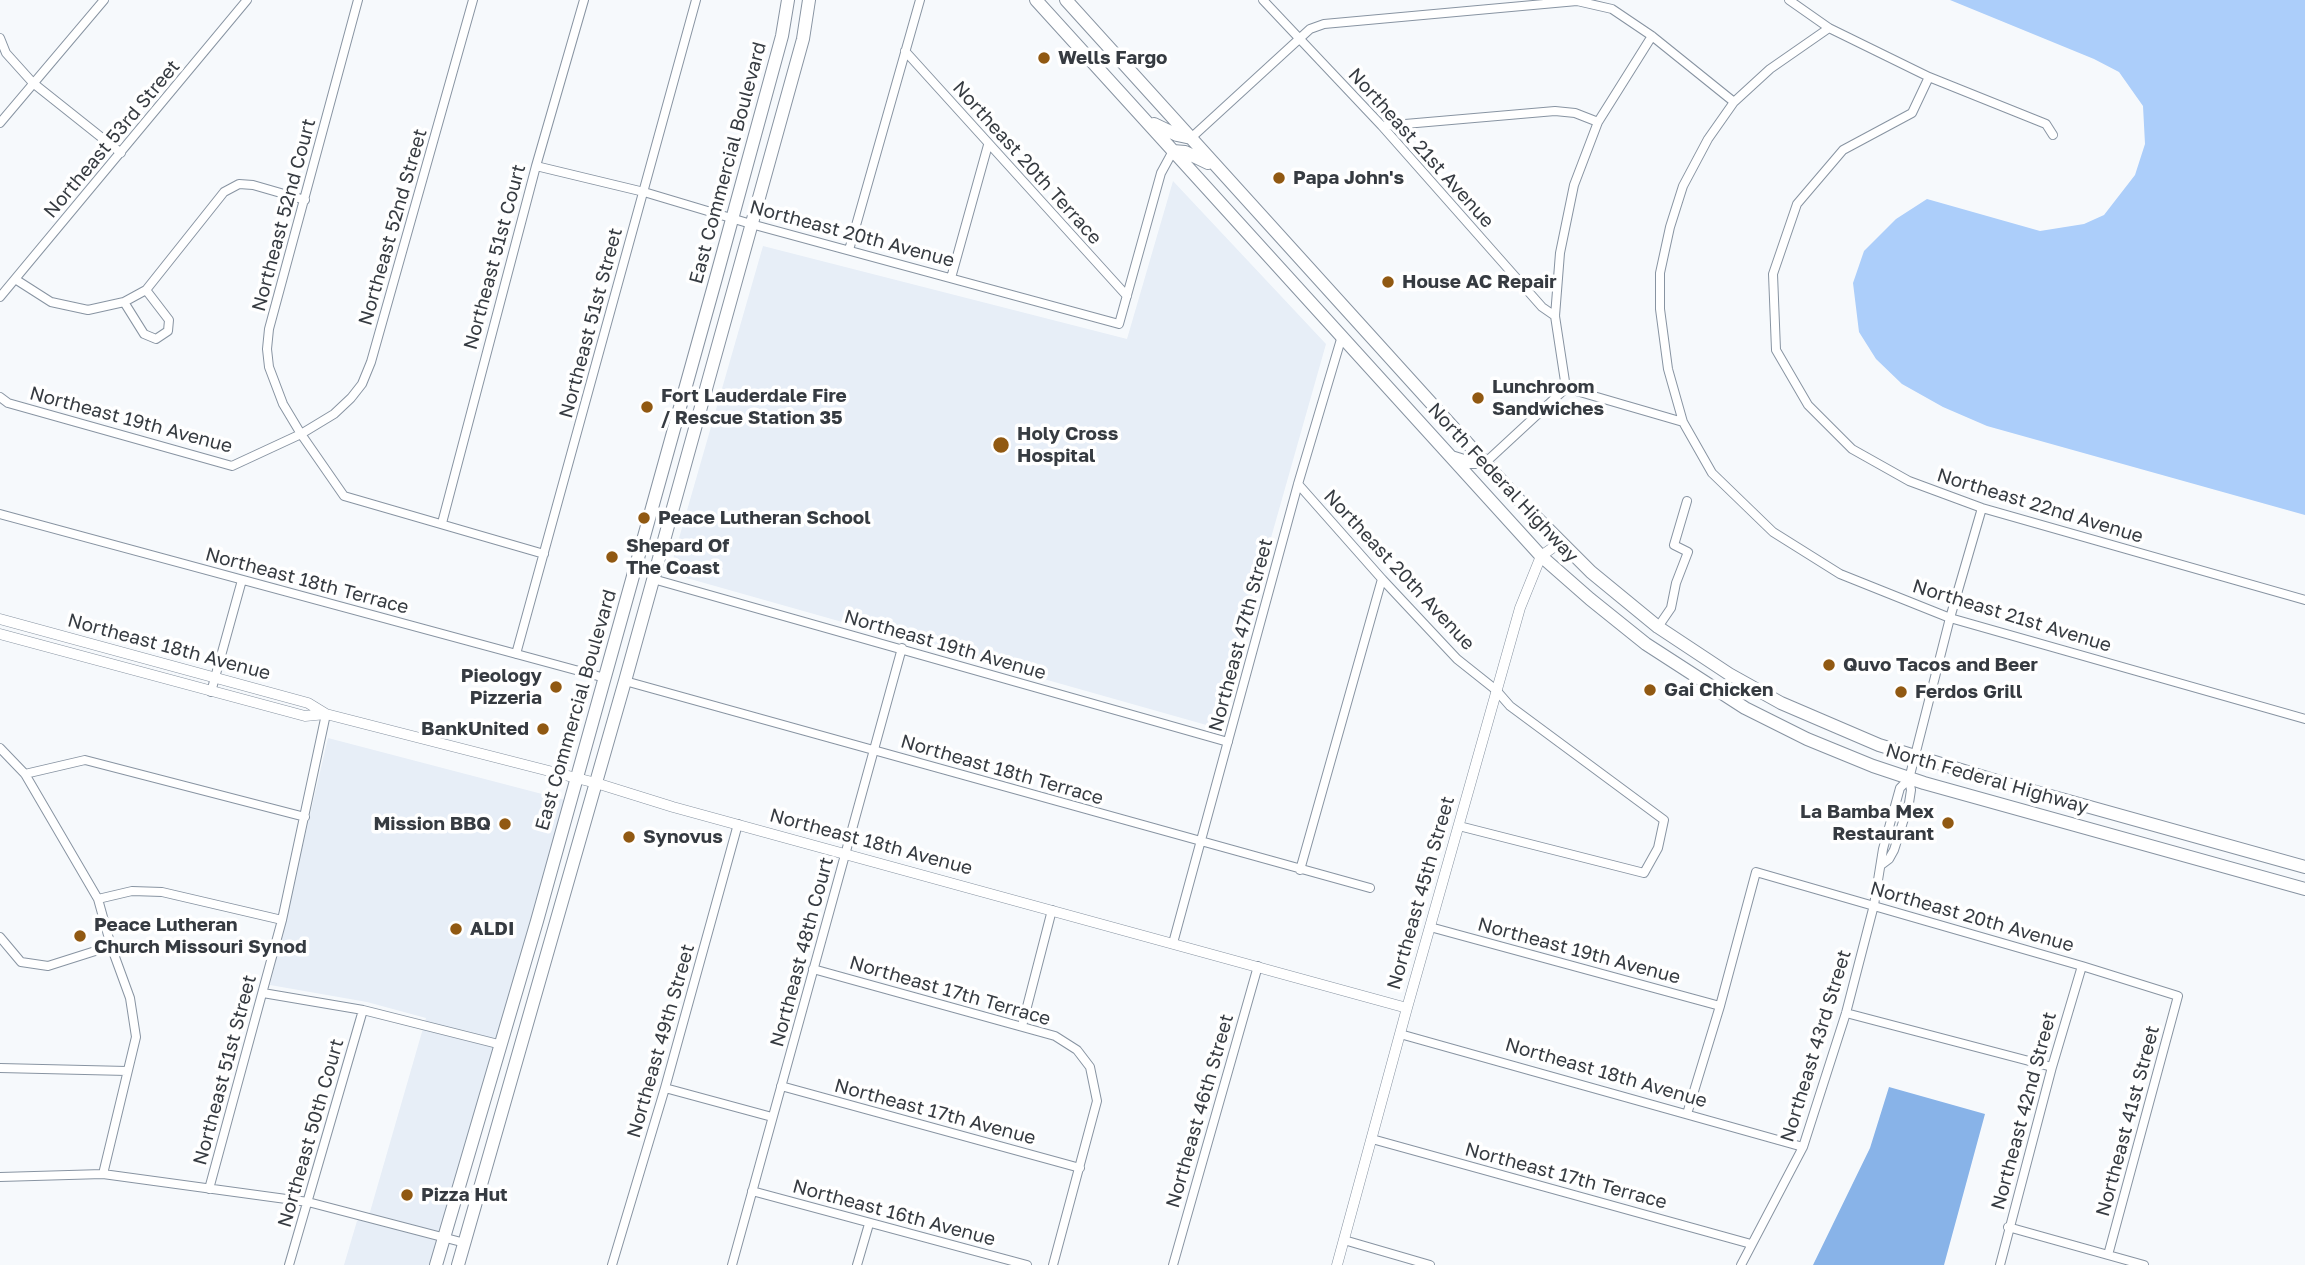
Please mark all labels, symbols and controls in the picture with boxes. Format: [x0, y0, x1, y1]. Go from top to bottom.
street label: East Commercial Boulevard [685, 39, 771, 287]
place label: Wells Fargo [1058, 47, 1168, 69]
marker: Wells Fargo [1036, 50, 1052, 66]
street label: Northeast 53rd Street [39, 55, 185, 223]
street label: Northeast 21st Avenue [1343, 64, 1499, 232]
street label: Northeast 20th Terrace [948, 77, 1106, 249]
street label: Northeast 52nd Court [247, 116, 321, 314]
street label: Northeast 52nd Street [354, 126, 432, 328]
street label: Northeast 51st Court [459, 162, 531, 352]
place label: Papa John's [1293, 167, 1404, 189]
marker: Papa John's [1271, 170, 1287, 186]
street label: Northeast 20th Avenue [747, 196, 957, 272]
street label: Northeast 51st Street [555, 225, 627, 421]
place label: House AC Repair [1402, 271, 1557, 293]
marker: House AC Repair [1380, 274, 1396, 290]
place label: Lunchroom Sandwiches [1492, 376, 1604, 420]
street label: Northeast 19th Avenue [27, 382, 235, 458]
place label: Fort Lauderdale Fire / Rescue Station 35 [661, 385, 847, 429]
marker: Lunchroom Sandwiches [1470, 390, 1486, 406]
street label: North Federal Highway [1423, 398, 1583, 568]
marker: Fort Lauderdale Fire / Rescue Station 35 [639, 399, 655, 415]
place label: Holy Cross Hospital [1017, 423, 1118, 467]
marker: Holy Cross Hospital [991, 435, 1011, 455]
street label: Northeast 22nd Avenue [1934, 464, 2146, 548]
street label: Northeast 20th Avenue [1319, 485, 1479, 655]
place label: Peace Lutheran School [658, 507, 871, 529]
marker: Peace Lutheran School [636, 510, 652, 526]
place label: Shepard Of The Coast [626, 535, 729, 579]
street label: Northeast 47th Street [1204, 536, 1278, 734]
street label: Northeast 18th Terrace [203, 543, 411, 619]
marker: Shepard Of The Coast [604, 549, 620, 565]
street label: Northeast 21st Avenue [1910, 575, 2114, 657]
street label: East Commercial Boulevard [531, 587, 621, 833]
street label: Northeast 19th Avenue [841, 605, 1049, 685]
street label: Northeast 18th Avenue [65, 609, 273, 685]
place label: Quvo Tacos and Beer [1843, 654, 2038, 676]
marker: Quvo Tacos and Beer [1821, 657, 1837, 673]
place label: Pieology Pizzeria [461, 665, 542, 709]
marker: Pieology Pizzeria [548, 679, 564, 695]
place label: Gai Chicken [1664, 679, 1773, 701]
place label: Ferdos Grill [1915, 681, 2022, 703]
marker: Gai Chicken [1642, 682, 1658, 698]
marker: Ferdos Grill [1893, 684, 1909, 700]
place label: BankUnited [421, 718, 529, 740]
marker: BankUnited [535, 721, 551, 737]
street label: Northeast 18th Terrace [898, 730, 1106, 810]
street label: North Federal Highway [1883, 739, 2091, 819]
street label: Northeast 45th Street [1382, 794, 1460, 992]
place label: La Bamba Mex Restaurant [1800, 801, 1934, 845]
street label: Northeast 18th Avenue [767, 804, 975, 880]
place label: Mission BBQ [373, 813, 491, 835]
marker: La Bamba Mex Restaurant [1940, 815, 1956, 831]
marker: Mission BBQ [497, 816, 513, 832]
place label: Synovus [643, 826, 723, 848]
marker: Synovus [621, 829, 637, 845]
street label: Northeast 48th Court [766, 855, 838, 1049]
street label: Northeast 20th Avenue [1867, 877, 2077, 957]
street label: Northeast 19th Avenue [1475, 913, 1683, 989]
place label: Peace Lutheran Church Missouri Synod [94, 914, 307, 958]
place label: ALDI [470, 918, 514, 940]
marker: ALDI [448, 921, 464, 937]
marker: Peace Lutheran Church Missouri Synod [72, 928, 88, 944]
street label: Northeast 49th Street [622, 942, 700, 1140]
street label: Northeast 43rd Street [1776, 947, 1856, 1145]
street label: Northeast 17th Terrace [847, 951, 1053, 1031]
street label: Northeast 51st Street [189, 972, 261, 1168]
street label: Northeast 42nd Street [1987, 1009, 2061, 1213]
street label: Northeast 46th Street [1161, 1012, 1239, 1210]
street label: Northeast 41st Street [2092, 1023, 2164, 1219]
street label: Northeast 18th Avenue [1502, 1033, 1710, 1113]
street label: Northeast 50th Court [273, 1036, 349, 1230]
street label: Northeast 17th Avenue [832, 1074, 1038, 1150]
street label: Northeast 17th Terrace [1462, 1138, 1670, 1214]
street label: Northeast 16th Avenue [790, 1175, 998, 1251]
place label: Pizza Hut [421, 1184, 508, 1206]
marker: Pizza Hut [399, 1187, 415, 1203]

